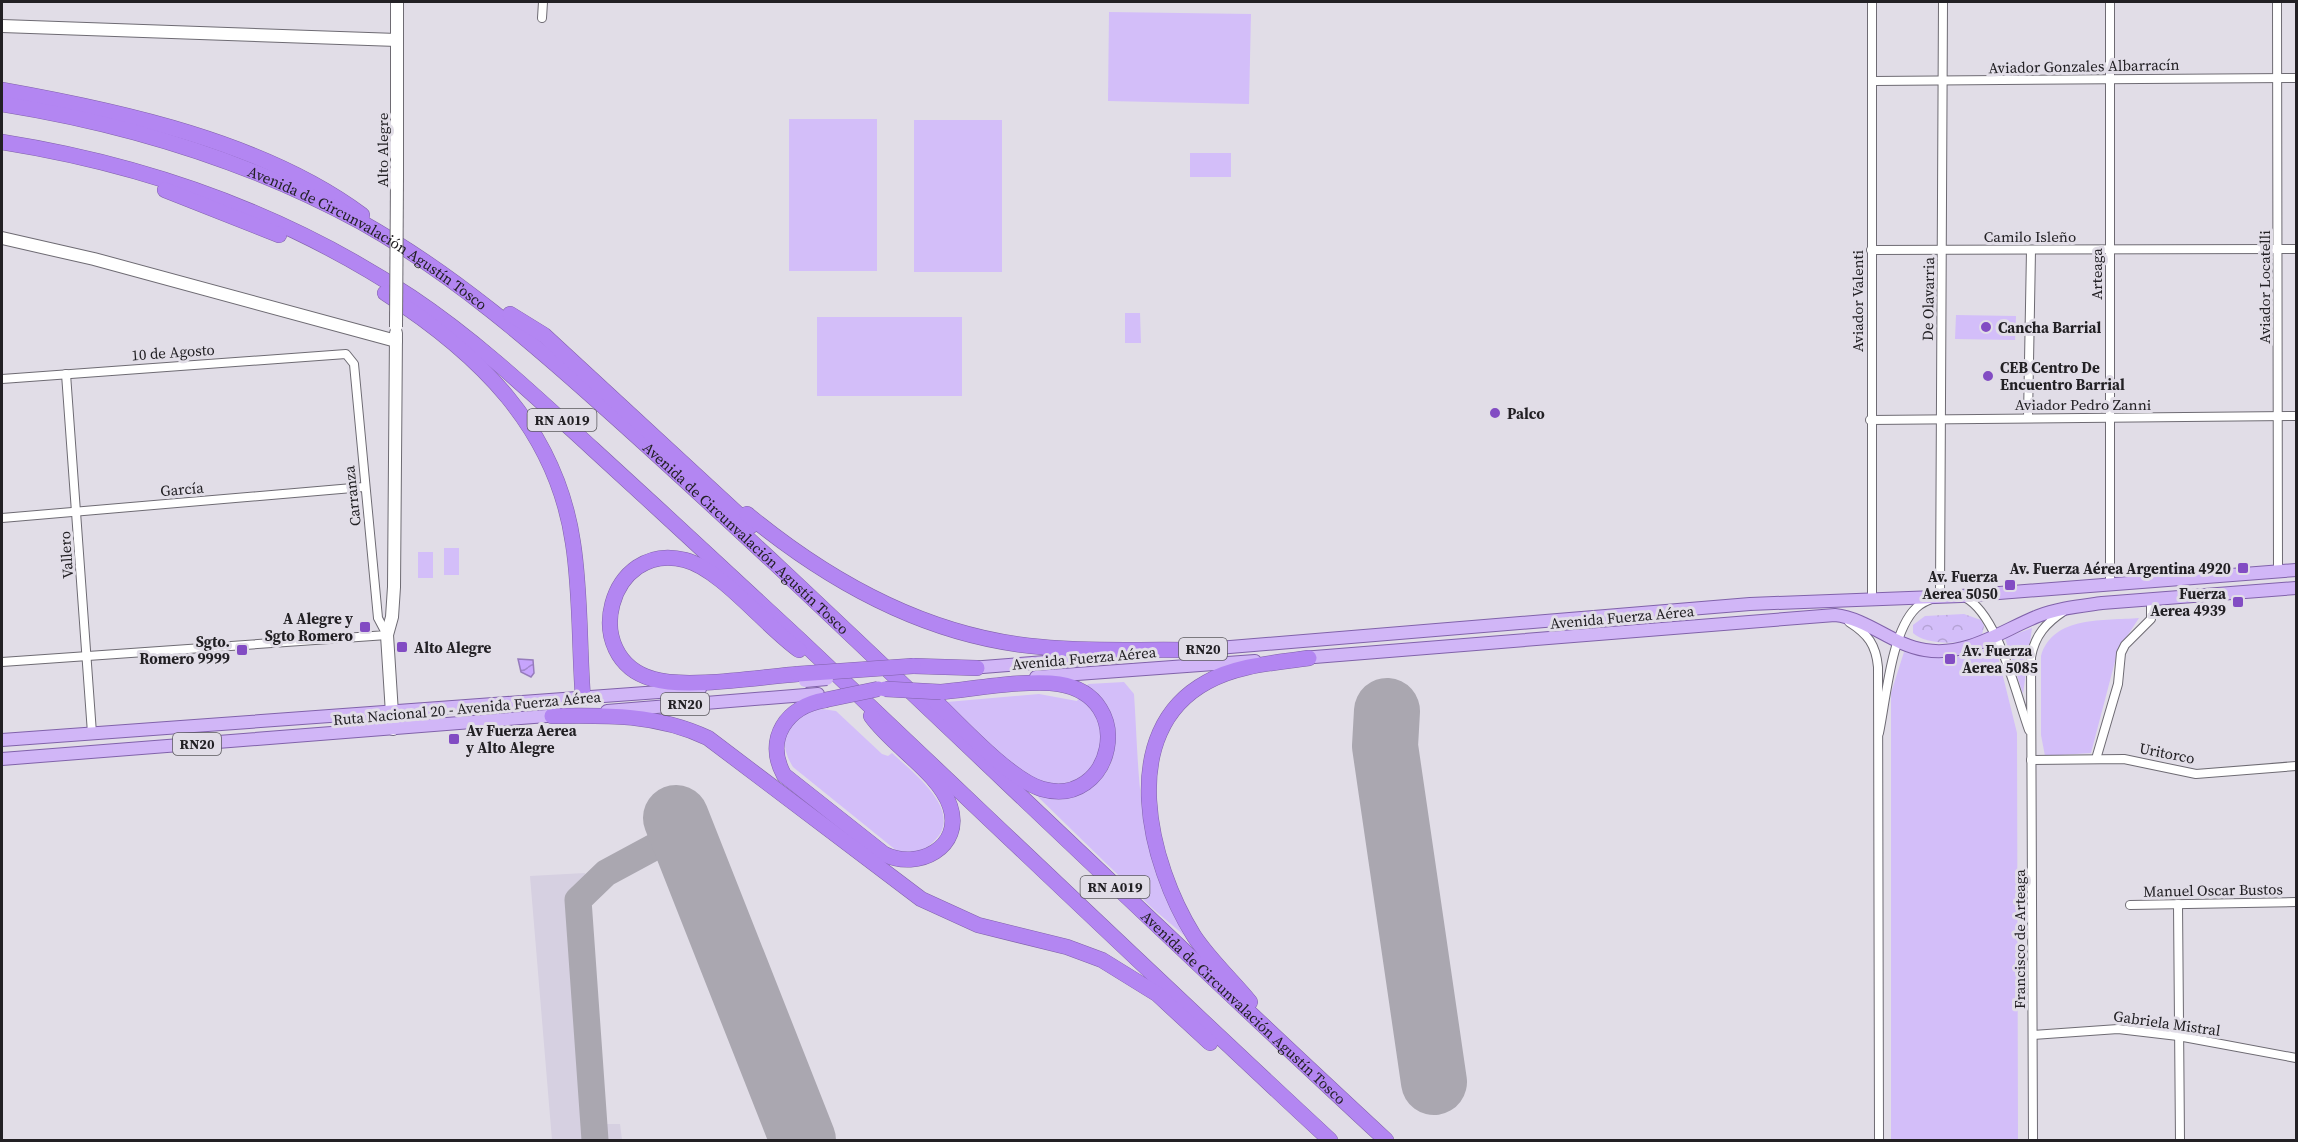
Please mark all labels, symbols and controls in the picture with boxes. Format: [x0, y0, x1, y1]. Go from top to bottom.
street label: Aviador Gonzales Albarracín [1988, 54, 2180, 78]
street label: Alto Alegre [372, 112, 393, 187]
street label: Avenida de Circunvalación Agustín Tosco [245, 160, 492, 314]
street label: Camilo Isleño [1984, 226, 2076, 247]
street label: Aviador Locatelli [2254, 230, 2275, 344]
street label: Arteaga [2086, 248, 2107, 300]
street label: Aviador Valenti [1847, 250, 1868, 352]
street label: De Olavarria [1917, 257, 1939, 341]
place label: Cancha Barrial [1998, 317, 2102, 338]
marker: Cancha Barrial [1979, 320, 1993, 334]
street label: 10 de Agosto [131, 339, 215, 365]
place label: CEB Centro De Encuentro Barrial [2000, 357, 2125, 395]
marker: CEB Centro De Encuentro Barrial [1981, 369, 1995, 383]
street label: Aviador Pedro Zanni [2015, 394, 2151, 415]
place label: Palco [1507, 403, 1545, 424]
marker: Palco [1488, 406, 1502, 420]
road number: RN A019 [528, 409, 596, 431]
street label: Avenida de Circunvalación Agustín Tosco [639, 437, 854, 639]
street label: Carranza [338, 464, 366, 527]
street label: García [159, 477, 205, 501]
street label: Vallero [54, 531, 78, 579]
place label: Av. Fuerza Aérea Argentina 4920 [2010, 558, 2231, 579]
marker: Av. Fuerza Aérea Argentina 4920 [2236, 561, 2250, 575]
place label: Av. Fuerza Aerea 5050 [1922, 566, 1999, 604]
marker: Av. Fuerza Aerea 5050 [2003, 578, 2017, 592]
place label: Fuerza Aerea 4939 [2150, 583, 2227, 621]
marker: Fuerza Aerea 4939 [2231, 595, 2245, 609]
street label: Avenida Fuerza Aérea [1549, 600, 1695, 634]
place label: A Alegre y Sgto Romero [265, 608, 354, 646]
marker: A Alegre y Sgto Romero [358, 620, 372, 634]
place label: Sgto. Romero 9999 [139, 631, 230, 669]
place label: Alto Alegre [414, 637, 492, 658]
road number: RN20 [1179, 638, 1227, 660]
marker: Alto Alegre [395, 640, 409, 654]
place label: Av. Fuerza Aerea 5085 [1962, 640, 2038, 678]
street label: Avenida Fuerza Aérea [1011, 641, 1157, 675]
marker: Sgto. Romero 9999 [235, 643, 249, 657]
marker: Av. Fuerza Aerea 5085 [1943, 652, 1957, 666]
street label: Ruta Nacional 20 - Avenida Fuerza Aérea [332, 686, 602, 730]
road number: RN20 [661, 693, 709, 715]
place label: Av Fuerza Aerea y Alto Alegre [465, 720, 578, 758]
marker: Av Fuerza Aerea y Alto Alegre [447, 732, 461, 746]
road number: RN20 [173, 733, 221, 755]
street label: Uritorco [2137, 737, 2197, 769]
street label: Francisco de Arteaga [2009, 869, 2030, 1009]
road number: RN A019 [1080, 876, 1150, 898]
street label: Manuel Oscar Bustos [2143, 878, 2283, 902]
street label: Avenida de Circunvalación Agustín Tosco [1137, 905, 1351, 1109]
street label: Gabriela Mistral [2112, 1005, 2222, 1041]

